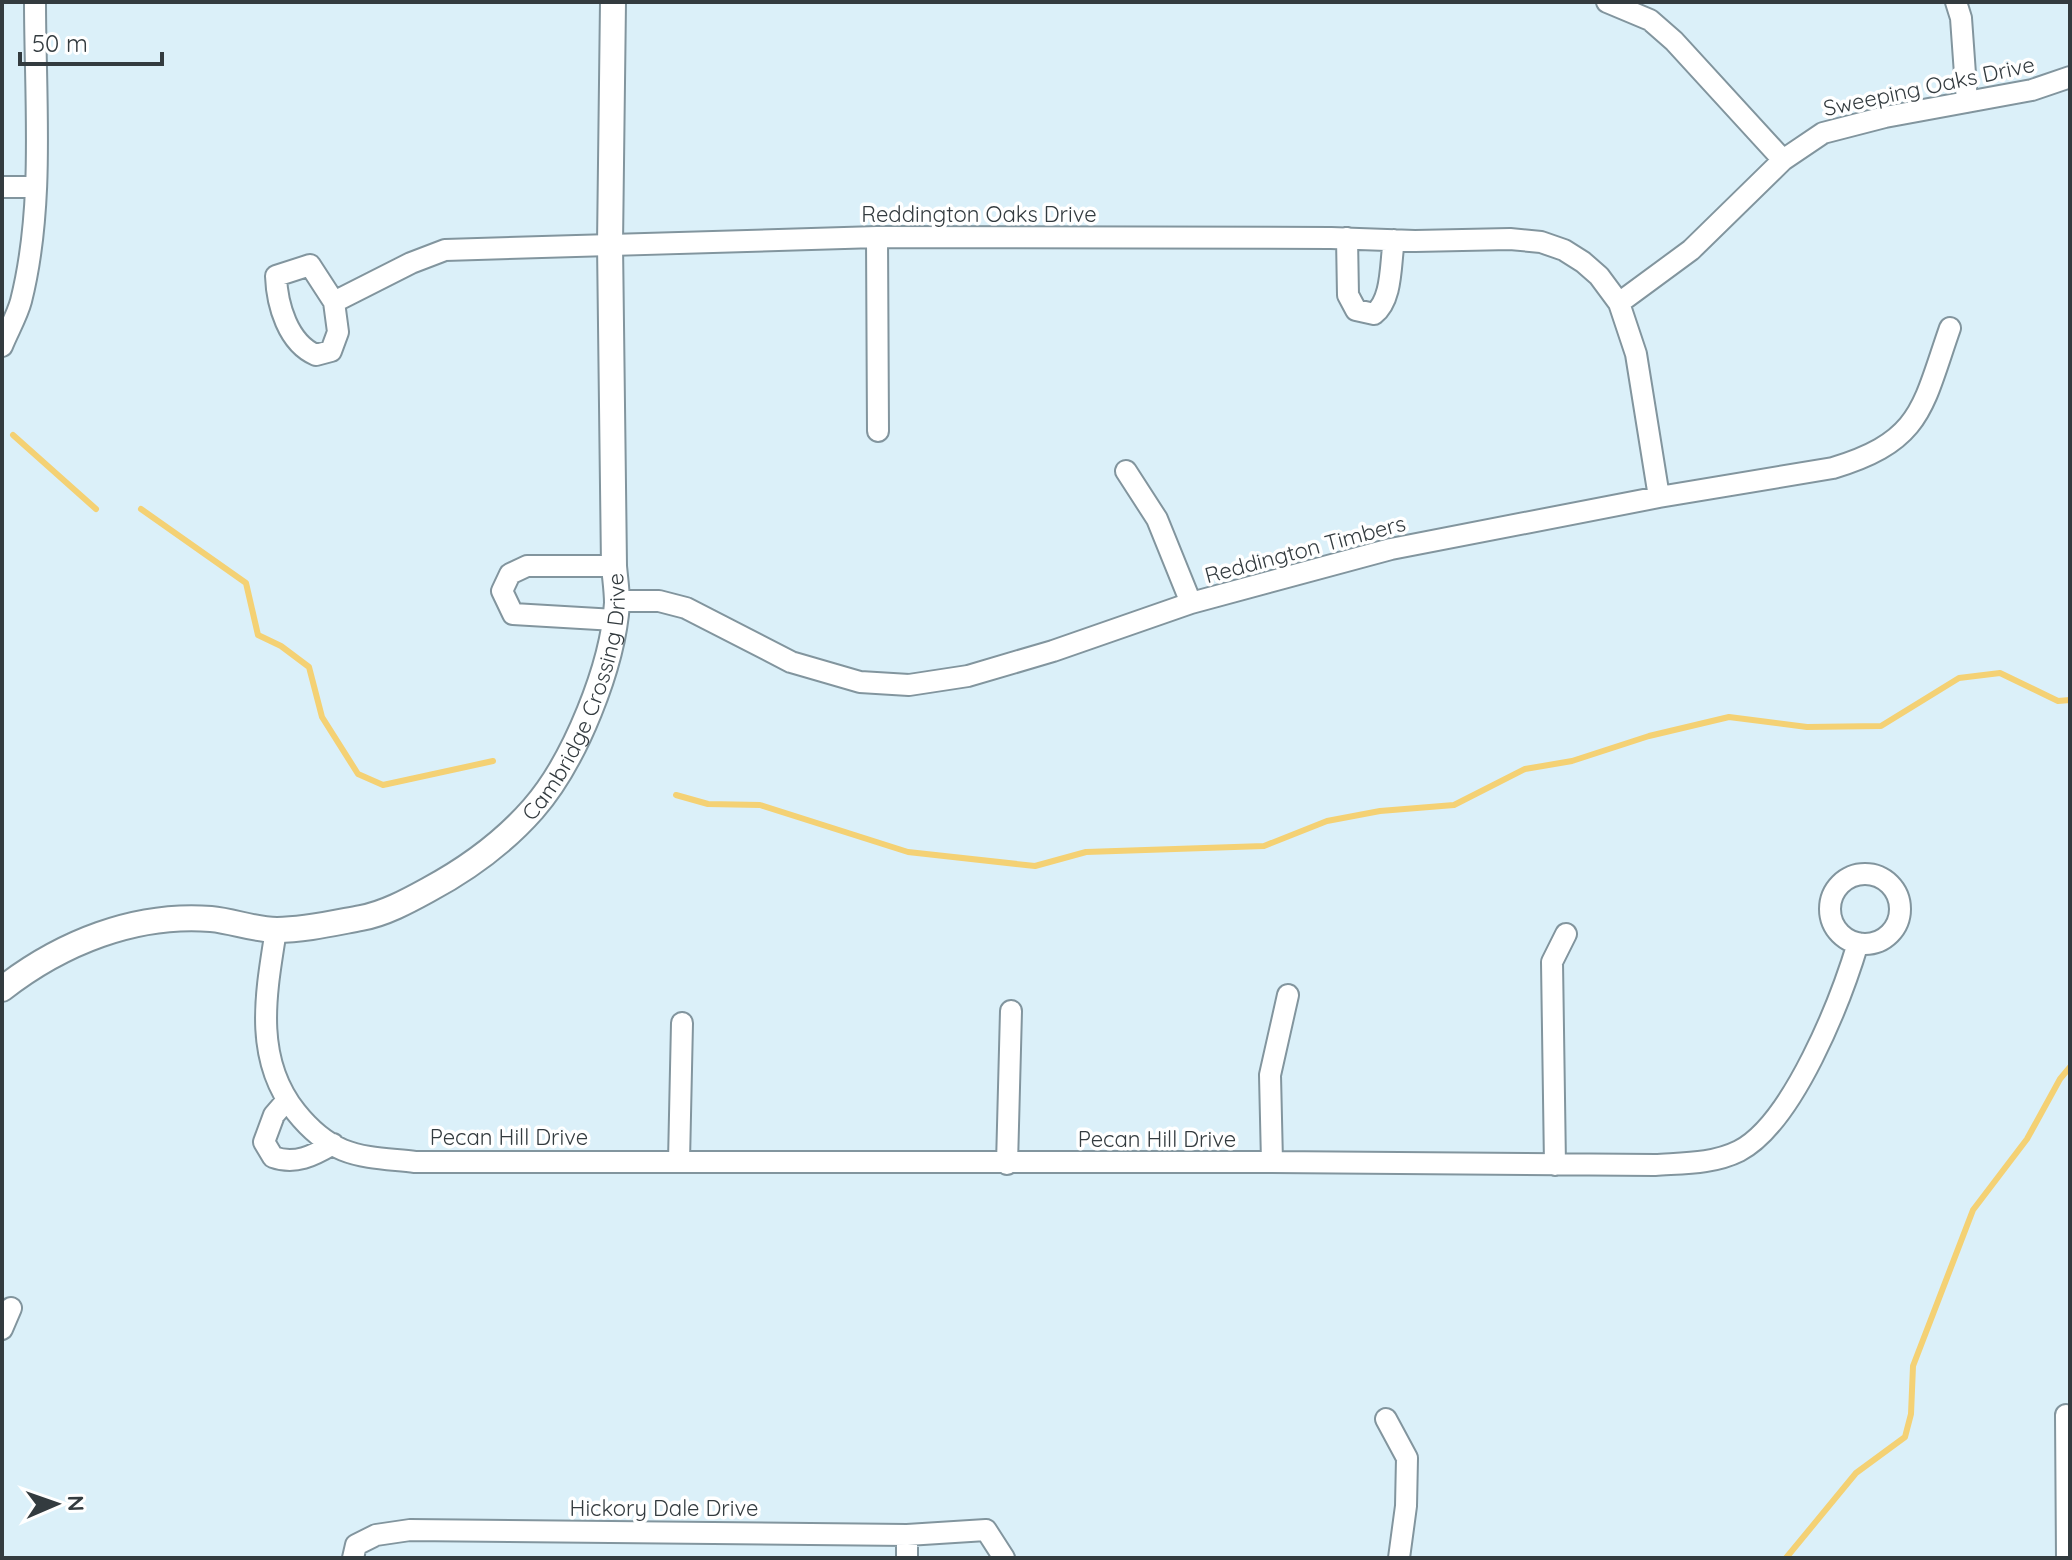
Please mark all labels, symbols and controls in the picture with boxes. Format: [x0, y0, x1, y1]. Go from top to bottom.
scale bar [20, 16, 162, 66]
text: 50 m [32, 28, 88, 58]
street label: Sweeping Oaks Drive [1821, 50, 2037, 122]
street label: Reddington Oaks Drive [861, 200, 1097, 228]
street label: Reddington Timbers [1201, 509, 1409, 589]
street label: Cambridge Crossing Drive [516, 572, 631, 826]
street label: Pecan Hill Drive [430, 1123, 588, 1151]
street label: Pecan Hill Drive [1078, 1125, 1236, 1153]
north arrow [16, 1464, 96, 1544]
street label: Hickory Dale Drive [570, 1494, 758, 1522]
text: N [62, 1495, 90, 1512]

